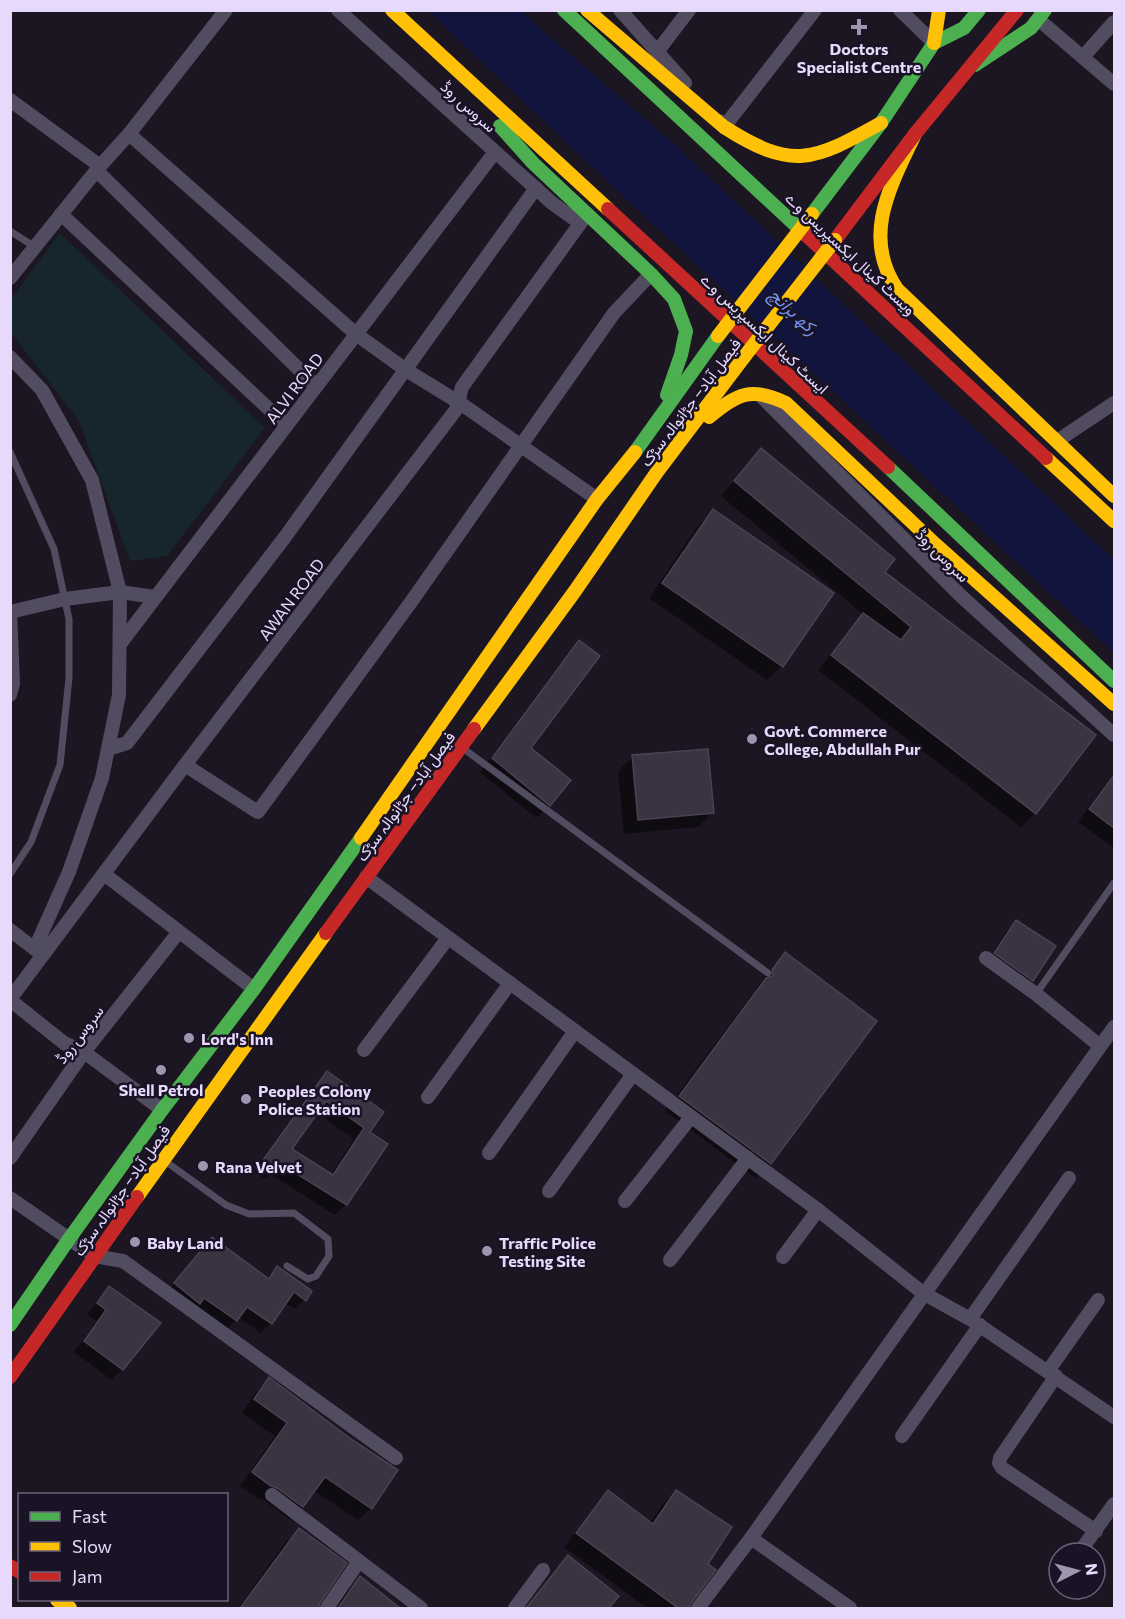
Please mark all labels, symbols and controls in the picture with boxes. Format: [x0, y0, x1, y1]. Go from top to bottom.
marker: Doctors Specialist Centre [850, 18, 868, 36]
place label: Doctors Specialist Centre [797, 39, 921, 76]
street label: سروس روڈ [436, 76, 500, 137]
street label: ویسٹ کینال ایکسپریس وے [780, 188, 920, 321]
street label: ایسٹ کینال ایکسپریس وے [695, 269, 833, 399]
water label: رکھ برانچ [763, 283, 823, 341]
street label: فیصل آباد– جڑانوالہ سڑک [636, 334, 746, 471]
street label: ALVI ROAD [261, 349, 327, 427]
street label: سروس روڈ [911, 524, 974, 587]
street label: AWAN ROAD [254, 555, 328, 643]
place label: Govt. Commerce College, Abdullah Pur [764, 721, 921, 758]
street label: فیصل آباد– جڑانوالہ سڑک [352, 727, 460, 866]
marker: Govt. Commerce College, Abdullah Pur [745, 732, 759, 746]
street label: سروس روڈ [51, 1001, 109, 1068]
place label: Lord's Inn [201, 1029, 273, 1048]
marker: Lord's Inn [182, 1031, 196, 1045]
marker: Shell Petrol [154, 1063, 168, 1077]
place label: Shell Petrol [119, 1080, 203, 1099]
place label: Peoples Colony Police Station [258, 1081, 371, 1118]
marker: Peoples Colony Police Station [239, 1092, 253, 1106]
street label: فیصل آباد– جڑانوالہ سڑک [69, 1121, 175, 1260]
place label: Rana Velvet [215, 1157, 302, 1176]
marker: Rana Velvet [196, 1159, 210, 1173]
place label: Baby Land [147, 1233, 223, 1252]
place label: Traffic Police Testing Site [499, 1233, 596, 1270]
marker: Baby Land [128, 1235, 142, 1249]
marker: Traffic Police Testing Site [480, 1244, 494, 1258]
legend [18, 1493, 228, 1601]
text: Fast [72, 1505, 107, 1527]
text: Slow [72, 1535, 112, 1557]
north arrow [1047, 1541, 1107, 1601]
text: N [1082, 1562, 1102, 1576]
text: Jam [72, 1565, 102, 1587]

